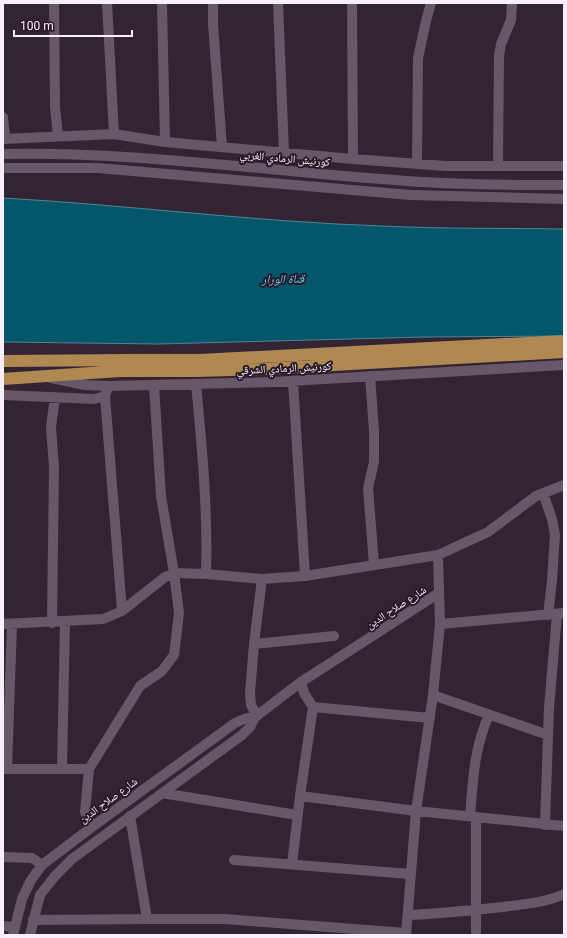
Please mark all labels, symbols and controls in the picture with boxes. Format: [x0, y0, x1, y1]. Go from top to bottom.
scale bar [14, 12, 132, 38]
text: 100 m [20, 19, 54, 33]
street label: كورنيش الرمادي الغربي [239, 148, 331, 171]
water label: قناة الورار [261, 272, 306, 286]
street label: كورنيش الرمادي الشرقي [236, 359, 332, 379]
street label: شارع صلاح الدين [364, 583, 429, 632]
street label: شارع صلاح الدين [77, 775, 140, 826]

